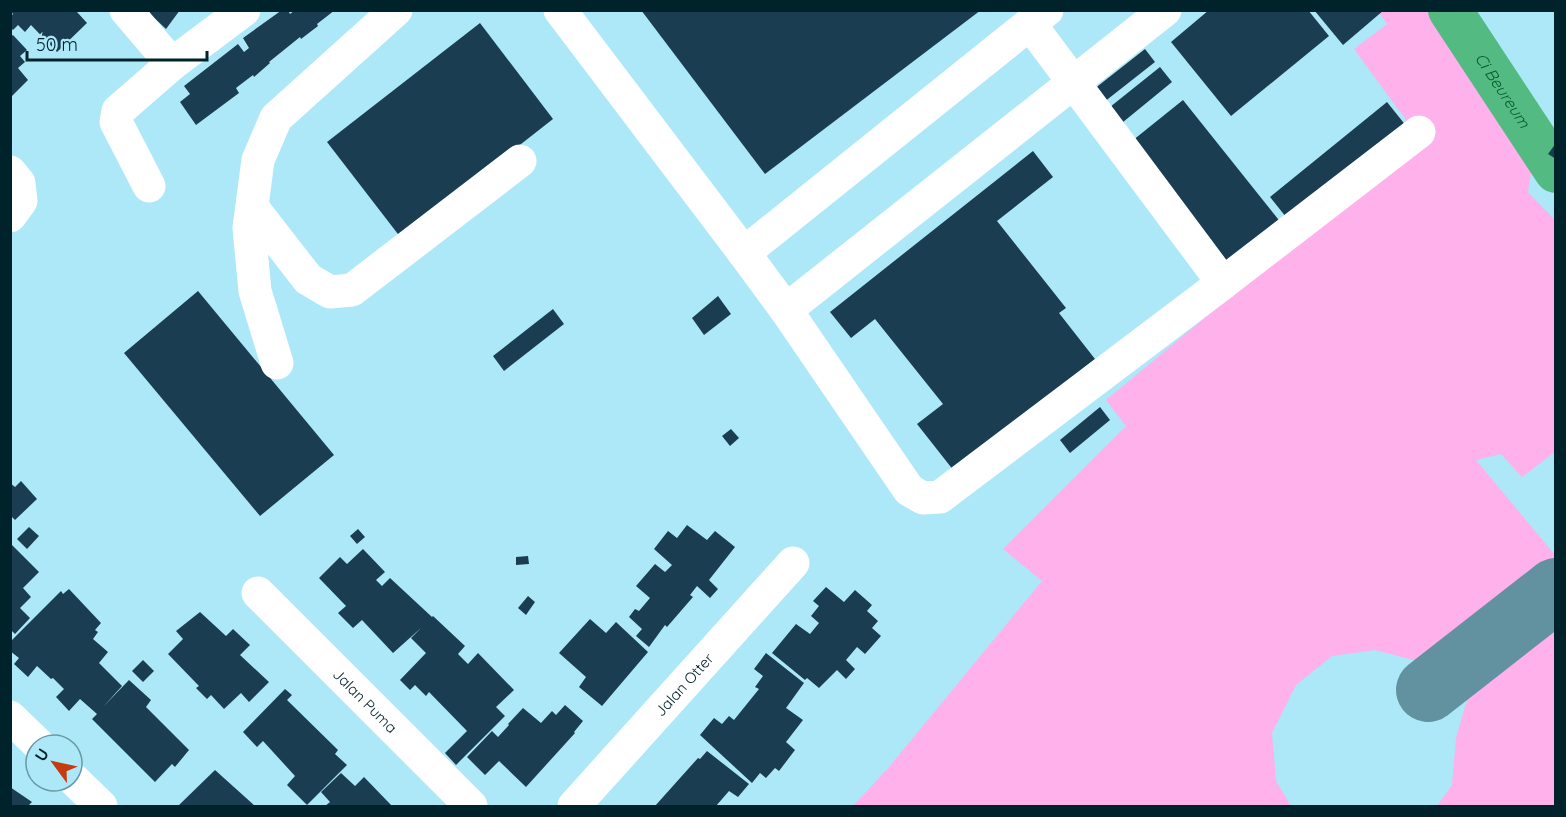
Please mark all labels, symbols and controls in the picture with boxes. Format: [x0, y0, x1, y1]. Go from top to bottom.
scale bar [27, 24, 207, 62]
text: 50 m [36, 33, 78, 56]
water label: Ci Beureum [1471, 49, 1535, 132]
street label: Jalan Otter [650, 648, 717, 720]
street label: Jalan Puma [329, 664, 402, 737]
north arrow [24, 733, 84, 793]
text: U [30, 745, 53, 765]

